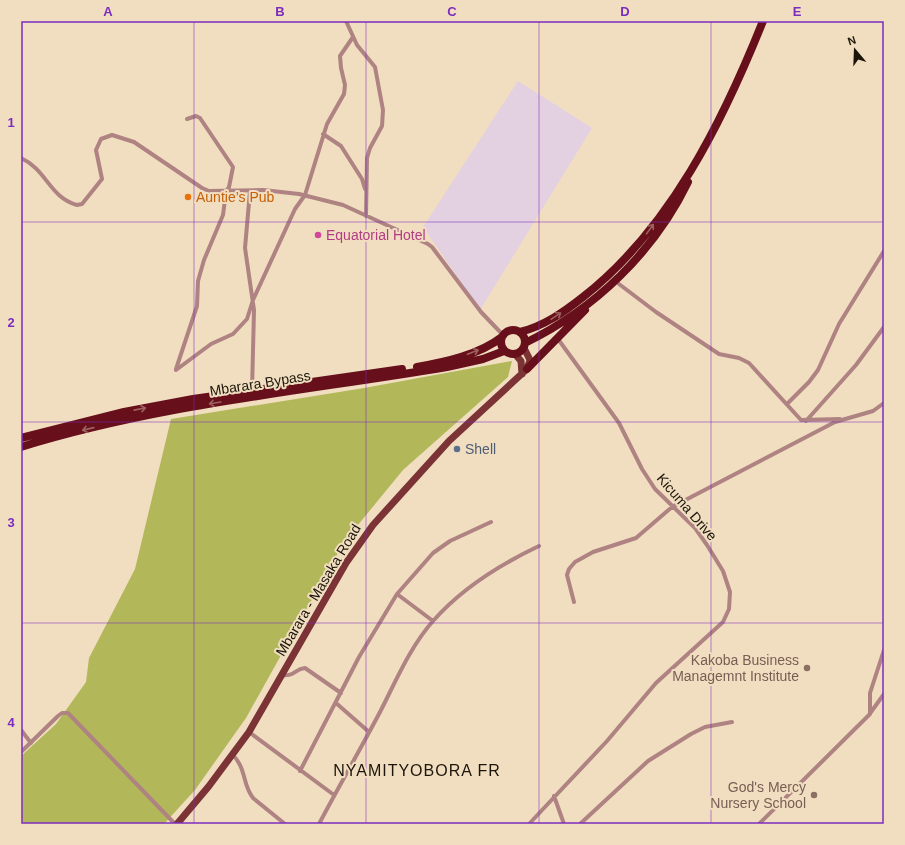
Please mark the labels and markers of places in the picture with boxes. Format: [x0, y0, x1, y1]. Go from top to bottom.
place label: Auntie’s Pub [196, 189, 275, 205]
marker: Auntie’s Pub [183, 192, 193, 202]
place label: Equatorial Hotel [326, 227, 426, 243]
marker: Equatorial Hotel [313, 230, 323, 240]
place label: Shell [465, 441, 496, 457]
marker: Shell [452, 444, 462, 454]
place label: Kakoba Business Managemnt Institute [672, 652, 799, 684]
marker: Kakoba Business Managemnt Institute [802, 663, 812, 673]
place label: God's Mercy Nursery School [710, 779, 806, 811]
marker: God's Mercy Nursery School [809, 790, 819, 800]

